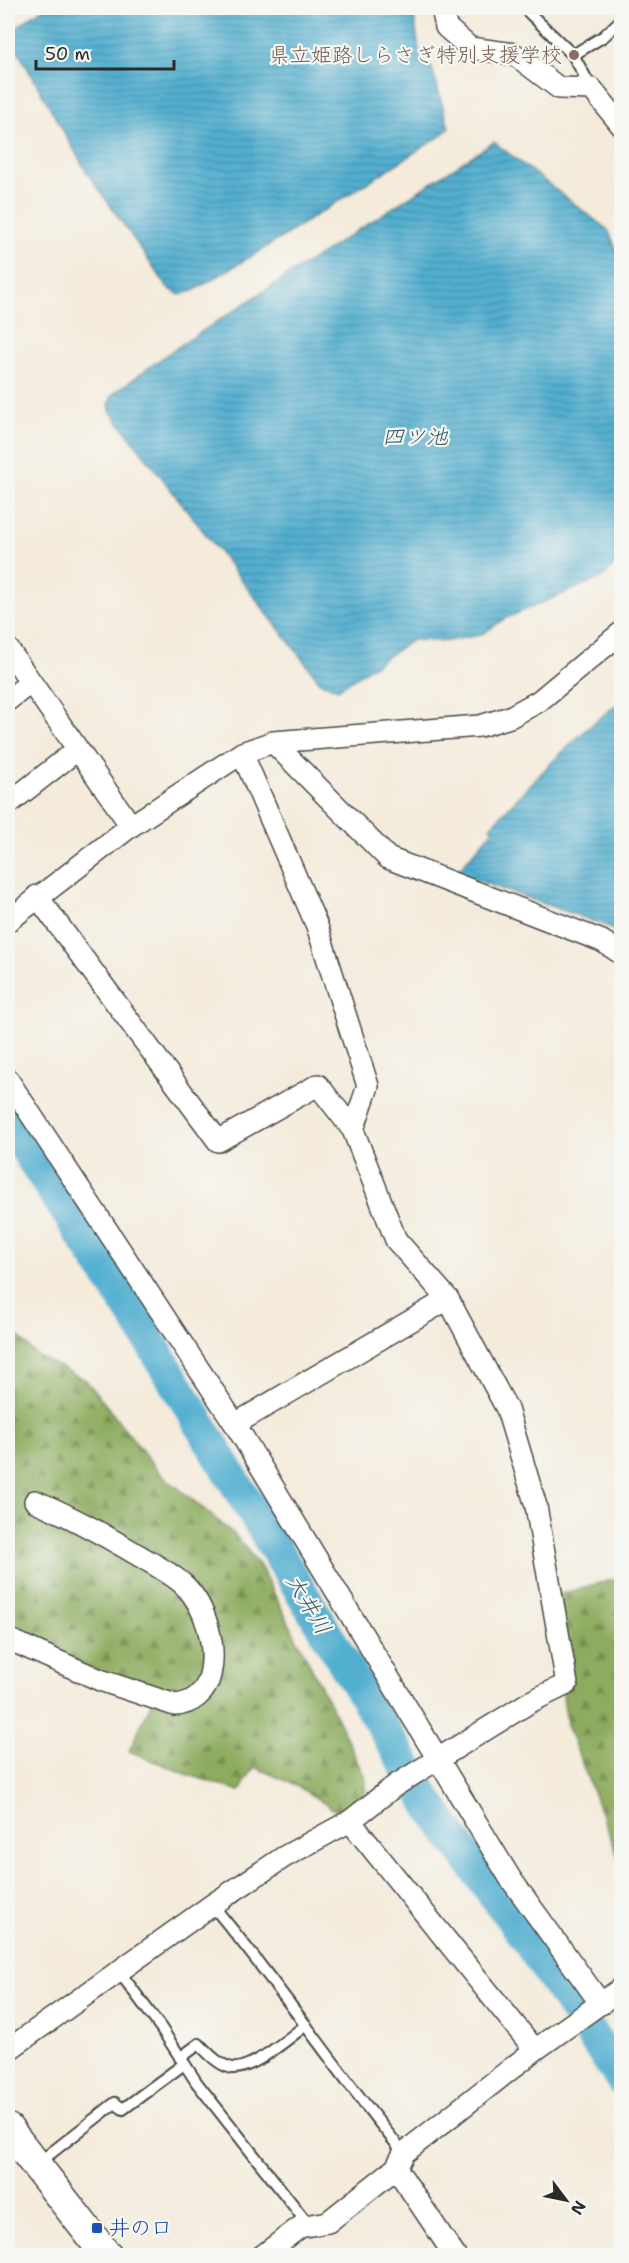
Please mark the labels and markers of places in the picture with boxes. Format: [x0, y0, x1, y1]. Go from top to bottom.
place label: 県立姫路しらさぎ特別支援学校 [269, 41, 562, 69]
marker: 県立姫路しらさぎ特別支援学校 [567, 48, 581, 62]
place label: 井の口 [109, 2214, 172, 2242]
marker: 井の口 [90, 2221, 104, 2235]

